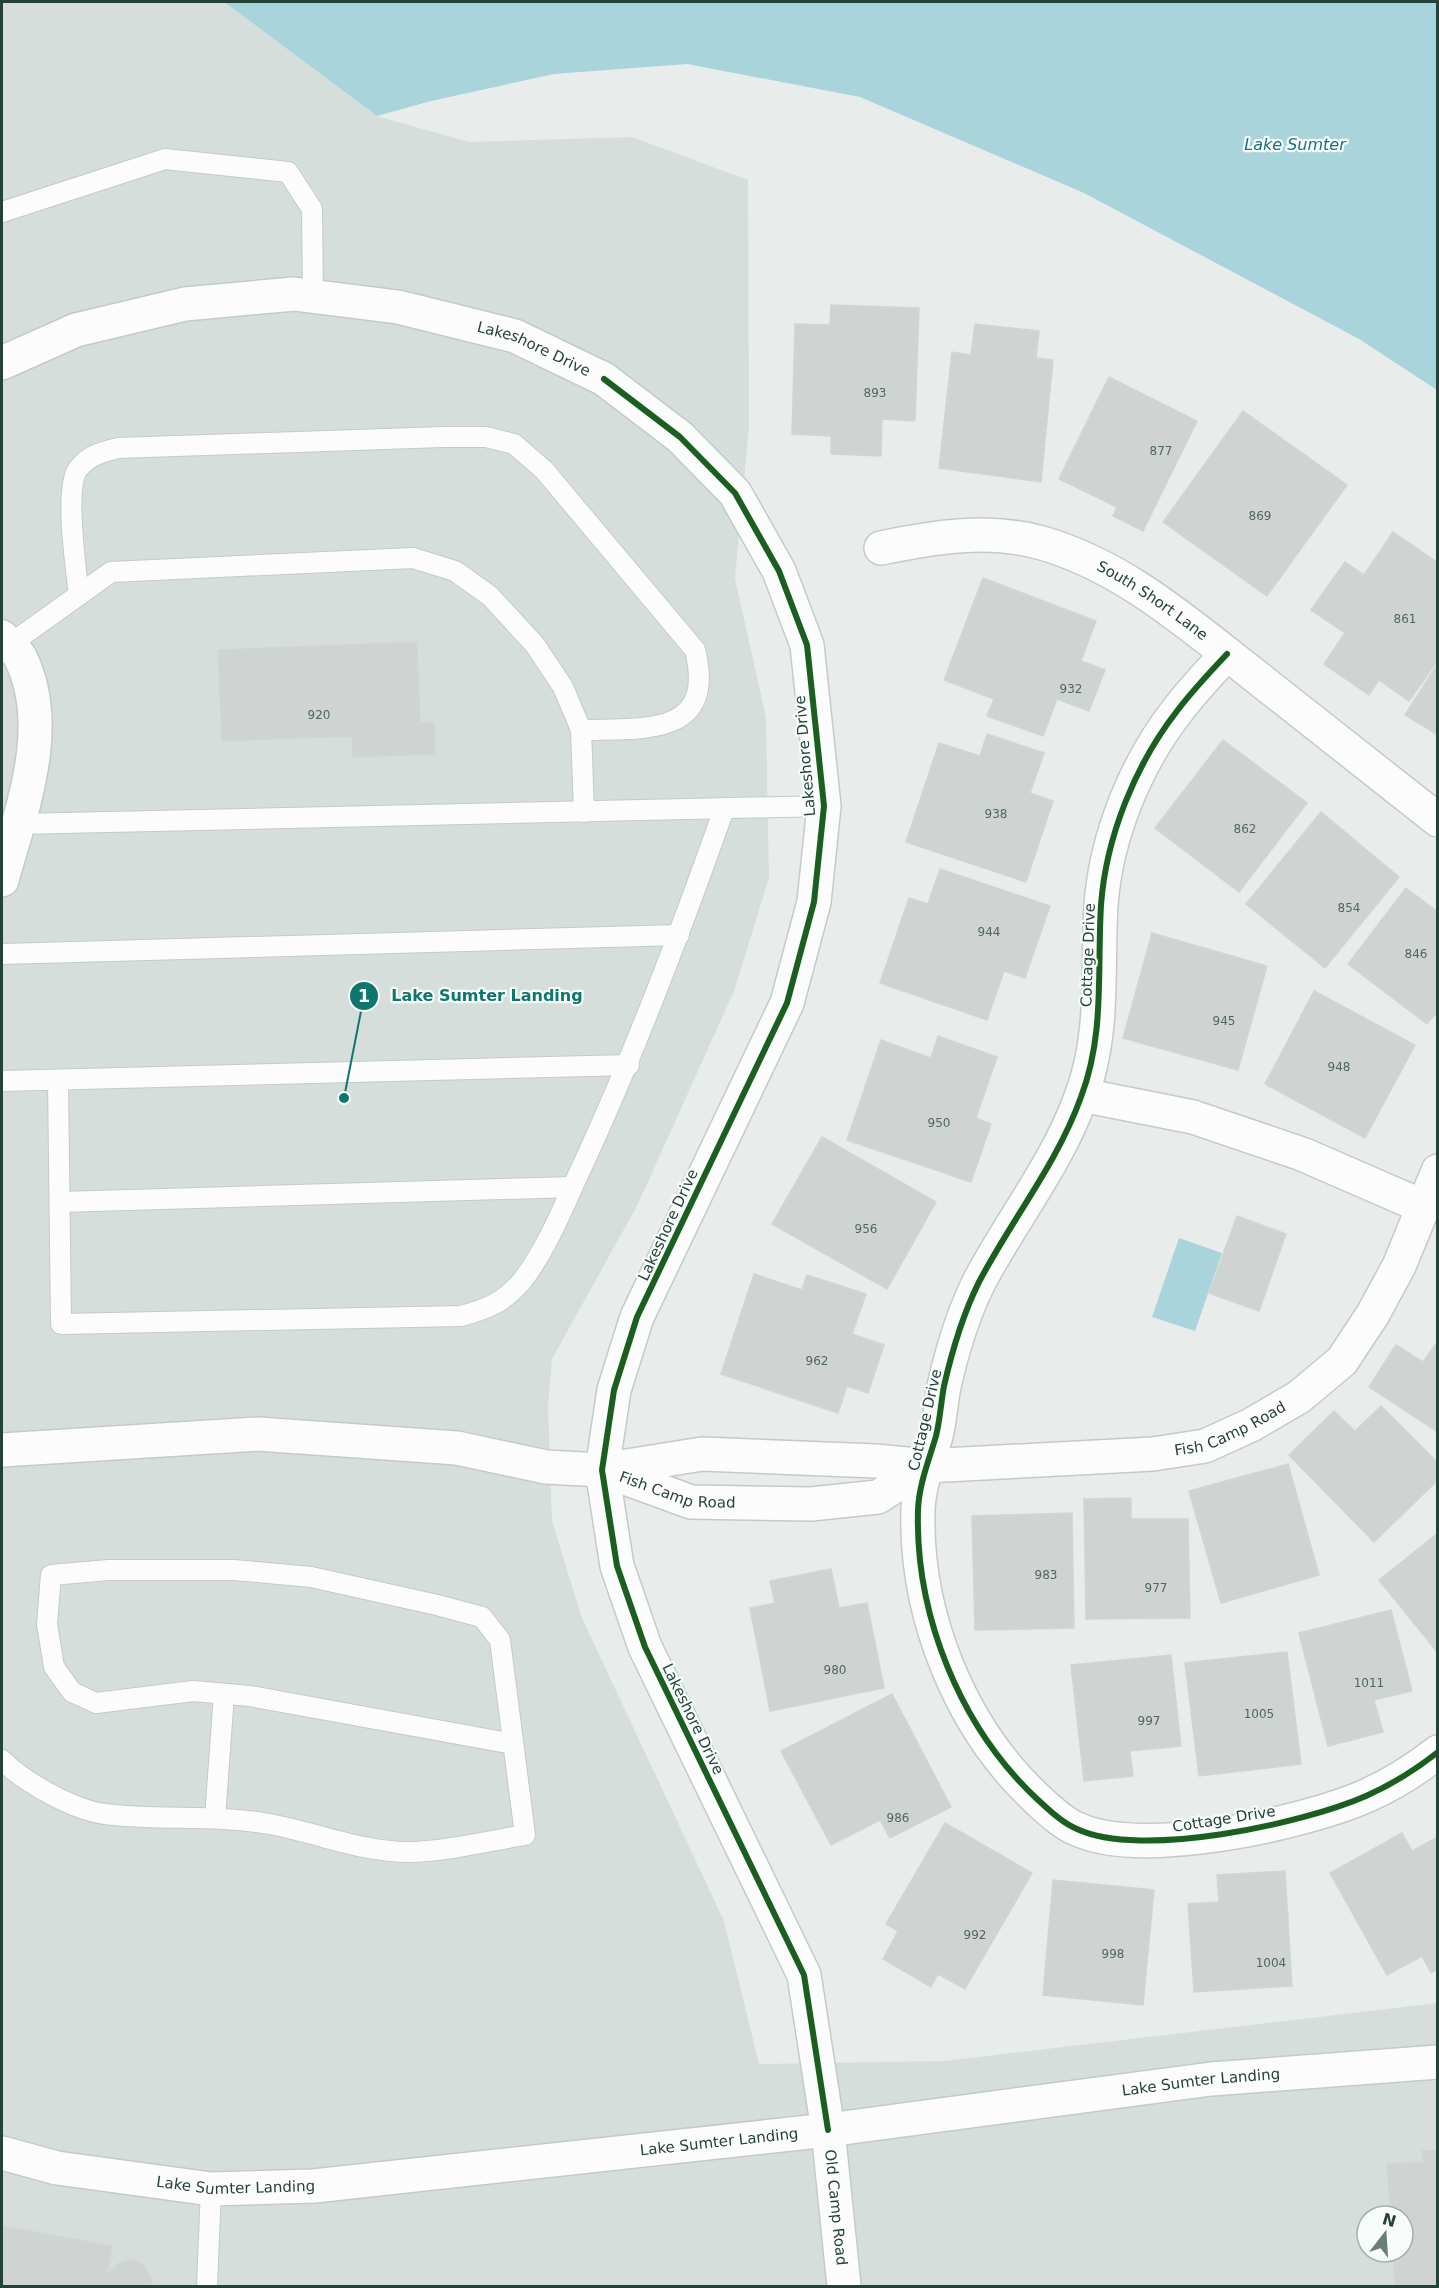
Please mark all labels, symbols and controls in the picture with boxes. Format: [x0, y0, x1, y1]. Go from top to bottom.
water label: Lake Sumter [1244, 135, 1347, 154]
street label: Lakeshore Drive [475, 318, 593, 380]
house number: 893 [864, 386, 886, 400]
house number: 877 [1150, 444, 1172, 458]
house number: 869 [1249, 509, 1271, 523]
street label: South Short Lane [1094, 557, 1211, 644]
house number: 861 [1394, 612, 1416, 626]
house number: 932 [1060, 682, 1082, 696]
street label: Lakeshore Drive [791, 695, 819, 817]
house number: 920 [308, 708, 330, 722]
house number: 938 [985, 807, 1007, 821]
house number: 862 [1234, 822, 1256, 836]
house number: 854 [1338, 901, 1360, 915]
street label: Cottage Drive [1077, 903, 1099, 1007]
house number: 944 [978, 925, 1000, 939]
house number: 846 [1405, 947, 1427, 961]
callout: Lake Sumter Landing [349, 979, 594, 1013]
text: 1 [358, 985, 370, 1006]
text: Lake Sumter Landing [391, 986, 583, 1005]
house number: 945 [1213, 1014, 1235, 1028]
house number: 948 [1328, 1060, 1350, 1074]
house number: 950 [928, 1116, 950, 1130]
street label: Lakeshore Drive [634, 1166, 702, 1284]
house number: 956 [855, 1222, 877, 1236]
house number: 962 [806, 1354, 828, 1368]
street label: Cottage Drive [905, 1367, 945, 1473]
street label: Fish Camp Road [1173, 1398, 1289, 1460]
street label: Fish Camp Road [617, 1468, 736, 1512]
house number: 983 [1035, 1568, 1057, 1582]
house number: 977 [1145, 1581, 1167, 1595]
street label: Lakeshore Drive [658, 1661, 728, 1777]
house number: 980 [824, 1663, 846, 1677]
house number: 1011 [1354, 1676, 1384, 1690]
house number: 1005 [1244, 1707, 1274, 1721]
house number: 997 [1138, 1714, 1160, 1728]
street label: Cottage Drive [1171, 1802, 1277, 1836]
house number: 986 [887, 1811, 909, 1825]
house number: 992 [964, 1928, 986, 1942]
house number: 998 [1102, 1947, 1124, 1961]
house number: 1004 [1256, 1956, 1286, 1970]
street label: Lake Sumter Landing [1121, 2065, 1281, 2100]
street label: Lake Sumter Landing [639, 2124, 799, 2159]
street label: Old Camp Road [821, 2149, 851, 2266]
street label: Lake Sumter Landing [155, 2173, 315, 2198]
north arrow [1355, 2204, 1415, 2264]
text: N [1380, 2209, 1398, 2231]

